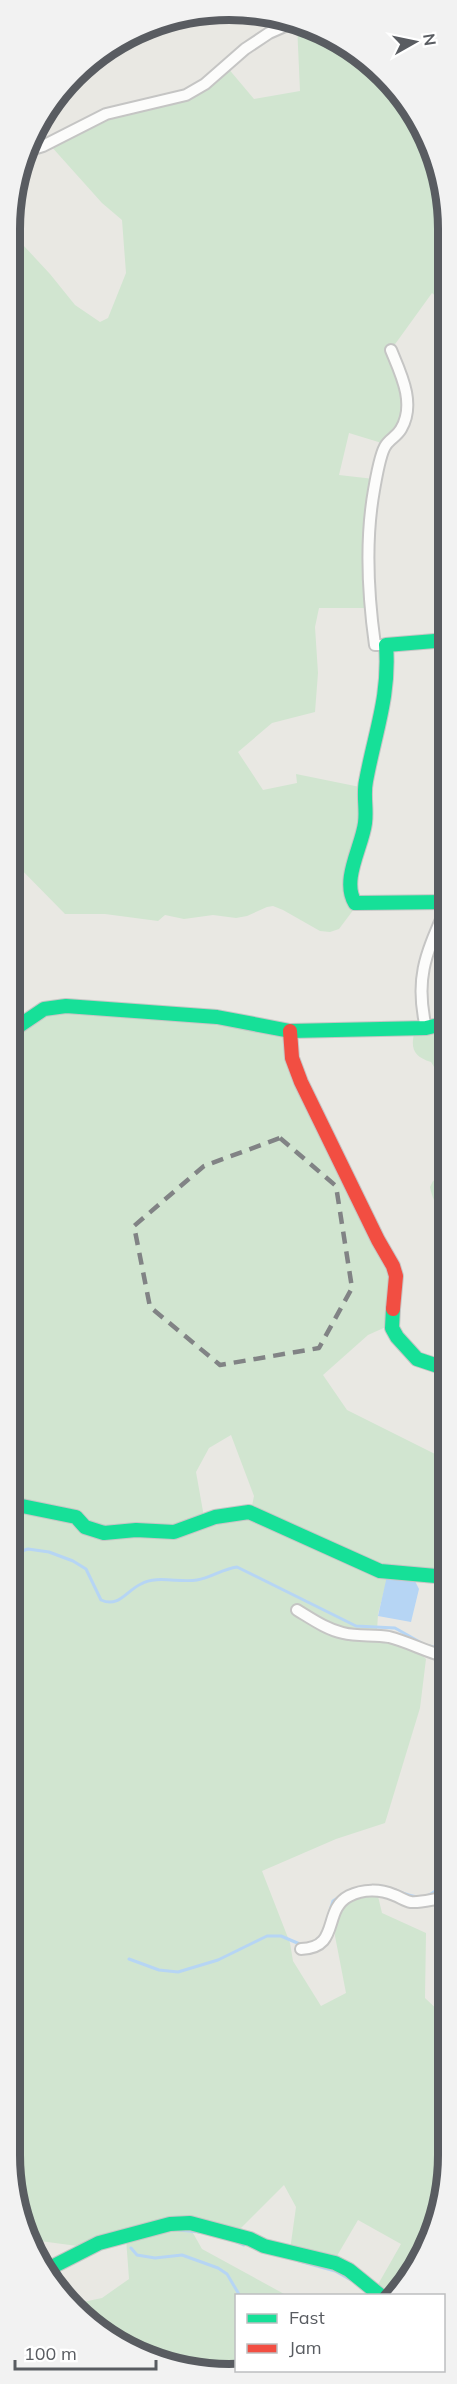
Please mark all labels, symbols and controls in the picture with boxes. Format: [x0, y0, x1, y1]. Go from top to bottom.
north arrow [385, 12, 445, 72]
text: N [419, 32, 441, 47]
legend [235, 2294, 445, 2372]
text: Fast [289, 2306, 325, 2329]
scale bar [15, 2333, 156, 2371]
text: Jam [289, 2336, 322, 2359]
text: 100 m [24, 2342, 77, 2365]

